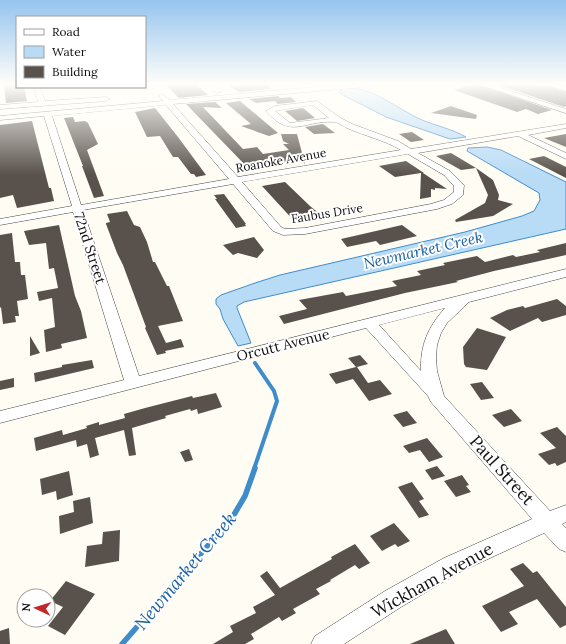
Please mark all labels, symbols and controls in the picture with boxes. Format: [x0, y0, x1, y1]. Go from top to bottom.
legend [16, 16, 146, 88]
text: Road [52, 24, 80, 39]
text: Water [52, 44, 87, 59]
text: Building [52, 64, 98, 79]
street label: Roanoke Avenue [235, 145, 328, 175]
street label: Faubus Drive [290, 200, 364, 226]
street label: 72nd Street [70, 210, 110, 287]
water label: Newmarket Creek [361, 227, 485, 273]
street label: Orcutt Avenue [235, 325, 332, 365]
street label: Paul Street [465, 431, 539, 510]
water label: Newmarket Creek [129, 508, 241, 634]
street label: Wickham Avenue [367, 537, 497, 623]
north arrow [16, 588, 56, 628]
text: N [19, 602, 33, 612]

